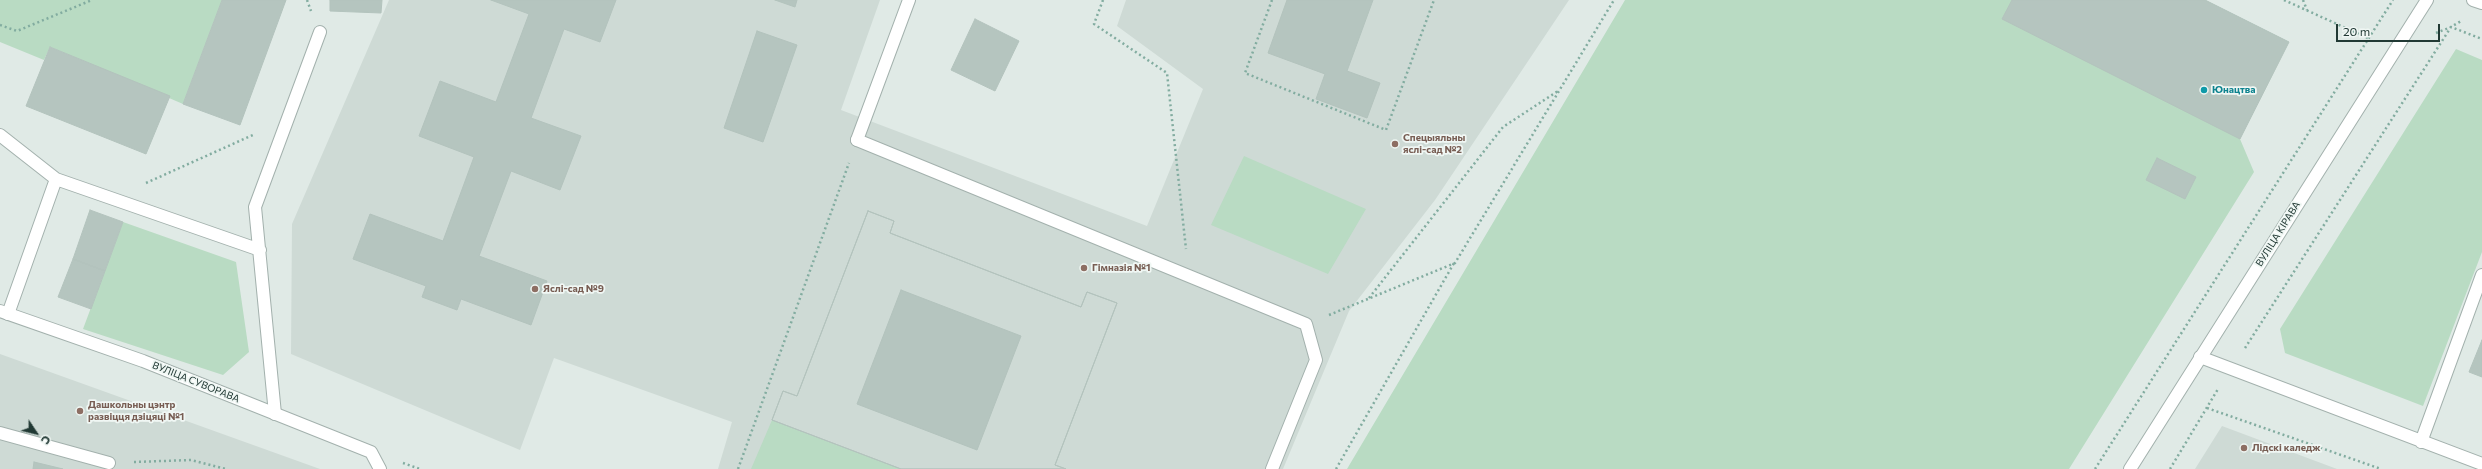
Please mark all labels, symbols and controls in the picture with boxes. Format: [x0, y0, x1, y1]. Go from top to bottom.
scale bar [2338, 16, 2442, 42]
text: 20 m [2343, 24, 2370, 38]
place label: Юнацтва [2212, 84, 2256, 96]
marker: Юнацтва [2199, 85, 2209, 95]
place label: Спецыяльны яслі-сад №2 [1403, 132, 1465, 156]
marker: Спецыяльны яслі-сад №2 [1390, 139, 1400, 149]
street label: ВУЛІЦА КІРАВА [2253, 199, 2303, 269]
place label: Гімназія №1 [1092, 262, 1150, 274]
marker: Гімназія №1 [1079, 263, 1089, 273]
place label: Яслі-сад №9 [543, 283, 604, 295]
marker: Яслі-сад №9 [530, 284, 540, 294]
street label: ВУЛІЦА СУВОРАВА [151, 359, 241, 405]
place label: Дашкольны цэнтр развіцця дзіцяці №1 [88, 399, 184, 422]
marker: Дашкольны цэнтр развіцця дзіцяці №1 [75, 406, 85, 416]
north arrow [16, 413, 56, 453]
text: С [39, 433, 54, 447]
place label: Лідскі каледж [2252, 442, 2321, 454]
marker: Лідскі каледж [2239, 443, 2249, 453]

